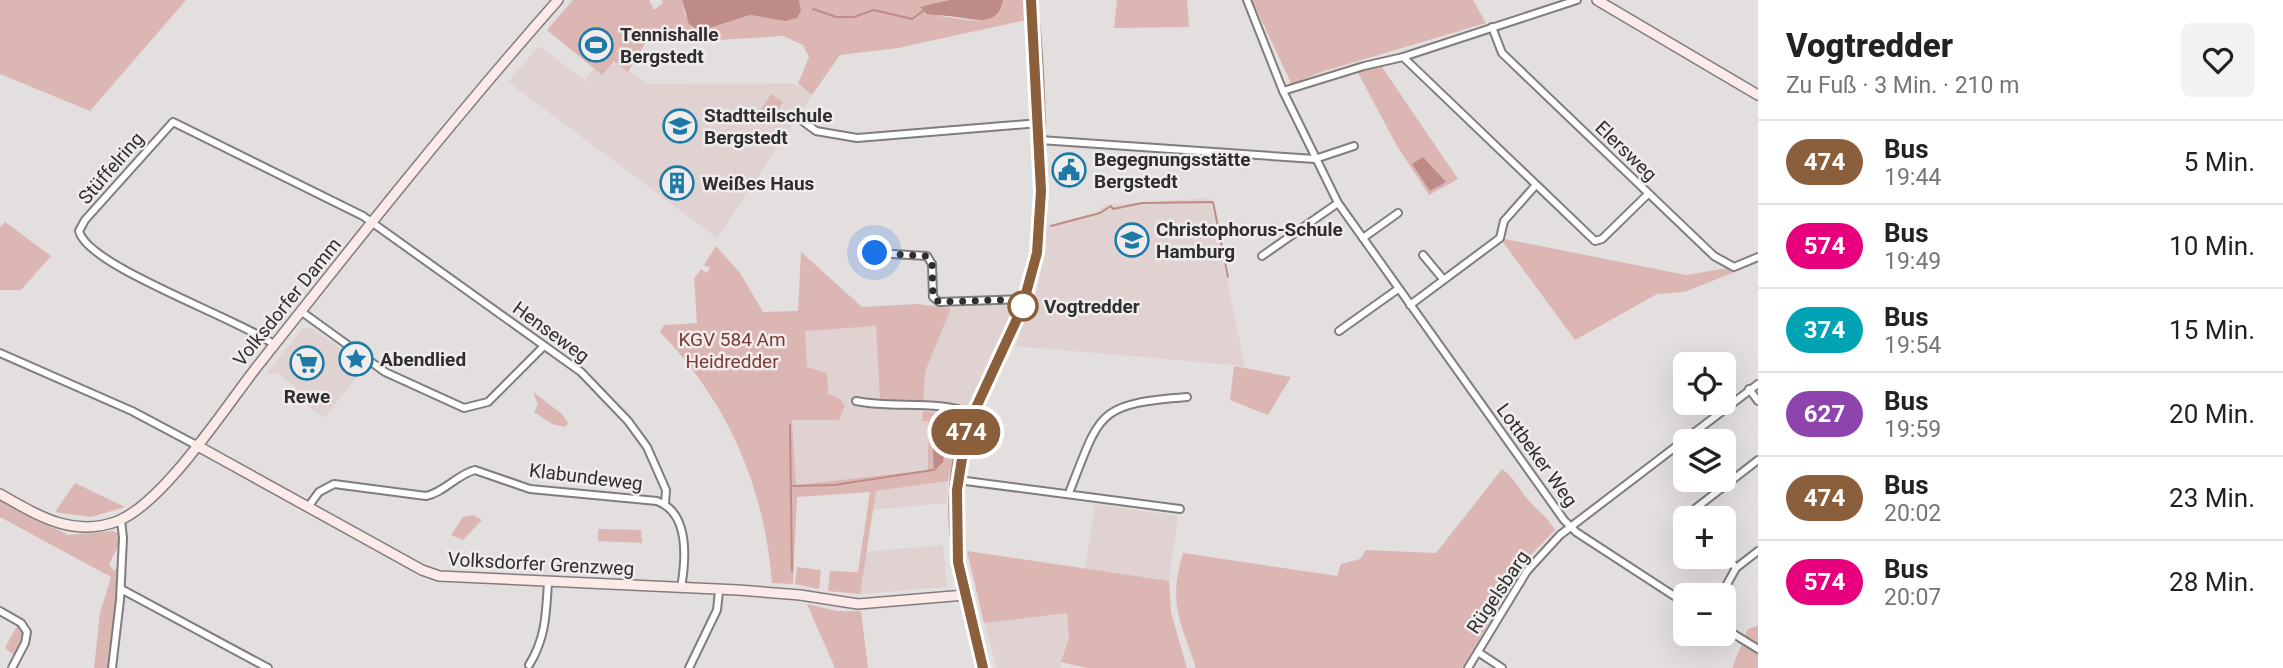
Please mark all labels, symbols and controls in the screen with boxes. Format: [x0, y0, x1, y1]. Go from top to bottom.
place label: Tennishalle Bergstedt [620, 23, 718, 68]
button: heart [2181, 23, 2255, 97]
sports icon: Tennishalle Bergstedt [577, 26, 615, 64]
text: Vogtredder [1786, 26, 1953, 65]
text: Zu Fuß · 3 Min. · 210 m [1786, 72, 2019, 99]
place label: Stadtteilschule Bergstedt [704, 104, 832, 149]
school or university icon: Stadtteilschule Bergstedt [661, 107, 699, 145]
street label: Elersweg [1590, 116, 1662, 186]
street label: Stüffelring [73, 127, 149, 209]
text: Bus [1884, 134, 1929, 164]
text: 5 Min. [2184, 147, 2255, 177]
place label: Begegnungsstätte Bergstedt [1094, 148, 1250, 193]
text: 474 [1804, 148, 1845, 176]
public building icon: Begegnungsstätte Bergstedt [1050, 151, 1088, 189]
building icon: Weißes Haus [658, 164, 696, 202]
text: 19:44 [1884, 164, 1941, 191]
place label: Weißes Haus [702, 172, 815, 195]
place label: Christophorus-Schule Hamburg [1156, 218, 1343, 263]
text: Bus [1884, 218, 1929, 248]
school or university icon: Christophorus-Schule Hamburg [1113, 221, 1151, 259]
text: 10 Min. [2169, 231, 2255, 261]
text: 574 [1804, 232, 1845, 260]
street label: Volksdorfer Damm [228, 233, 346, 371]
your location [857, 235, 892, 270]
text: 19:49 [1884, 248, 1941, 275]
marker: Vogtredder [1008, 291, 1038, 321]
place label: Vogtredder [1044, 295, 1140, 318]
street label: Henseweg [508, 297, 594, 367]
text: Bus [1884, 302, 1929, 332]
text: 15 Min. [2169, 315, 2255, 345]
text: 374 [1804, 316, 1845, 344]
park label: KGV 584 Am Heidredder [678, 328, 786, 373]
text: 19:54 [1884, 332, 1941, 359]
place icon: Abendlied [337, 340, 375, 378]
supermarket icon: Rewe [288, 344, 326, 382]
place label: Abendlied [380, 348, 466, 371]
map controls [1673, 352, 1736, 646]
button: locate [1673, 352, 1736, 415]
place label: Rewe [284, 385, 330, 408]
text: Bus [1884, 386, 1929, 416]
street label: Lottbeker Weg [1492, 399, 1582, 511]
text: 20 Min. [2169, 399, 2255, 429]
text: 627 [1804, 400, 1845, 428]
line badge: 474 [926, 409, 1006, 455]
text: 19:59 [1884, 416, 1941, 443]
text: 474 [945, 418, 987, 446]
button: layers [1673, 429, 1736, 492]
street label: Klabundeweg [528, 459, 644, 495]
text: Bus [1884, 470, 1929, 500]
text: 23 Min. [2169, 483, 2255, 513]
text: 474 [1804, 484, 1845, 512]
text: 20:02 [1884, 500, 1941, 527]
button: + [1673, 506, 1736, 569]
street label: Rügelsbarg [1462, 546, 1534, 638]
street label: Volksdorfer Grenzweg [447, 548, 635, 580]
text: Bus [1884, 554, 1929, 584]
text: 28 Min. [2169, 567, 2255, 597]
text: 574 [1804, 568, 1845, 596]
button: − [1673, 583, 1736, 646]
text: 20:07 [1884, 584, 1941, 611]

